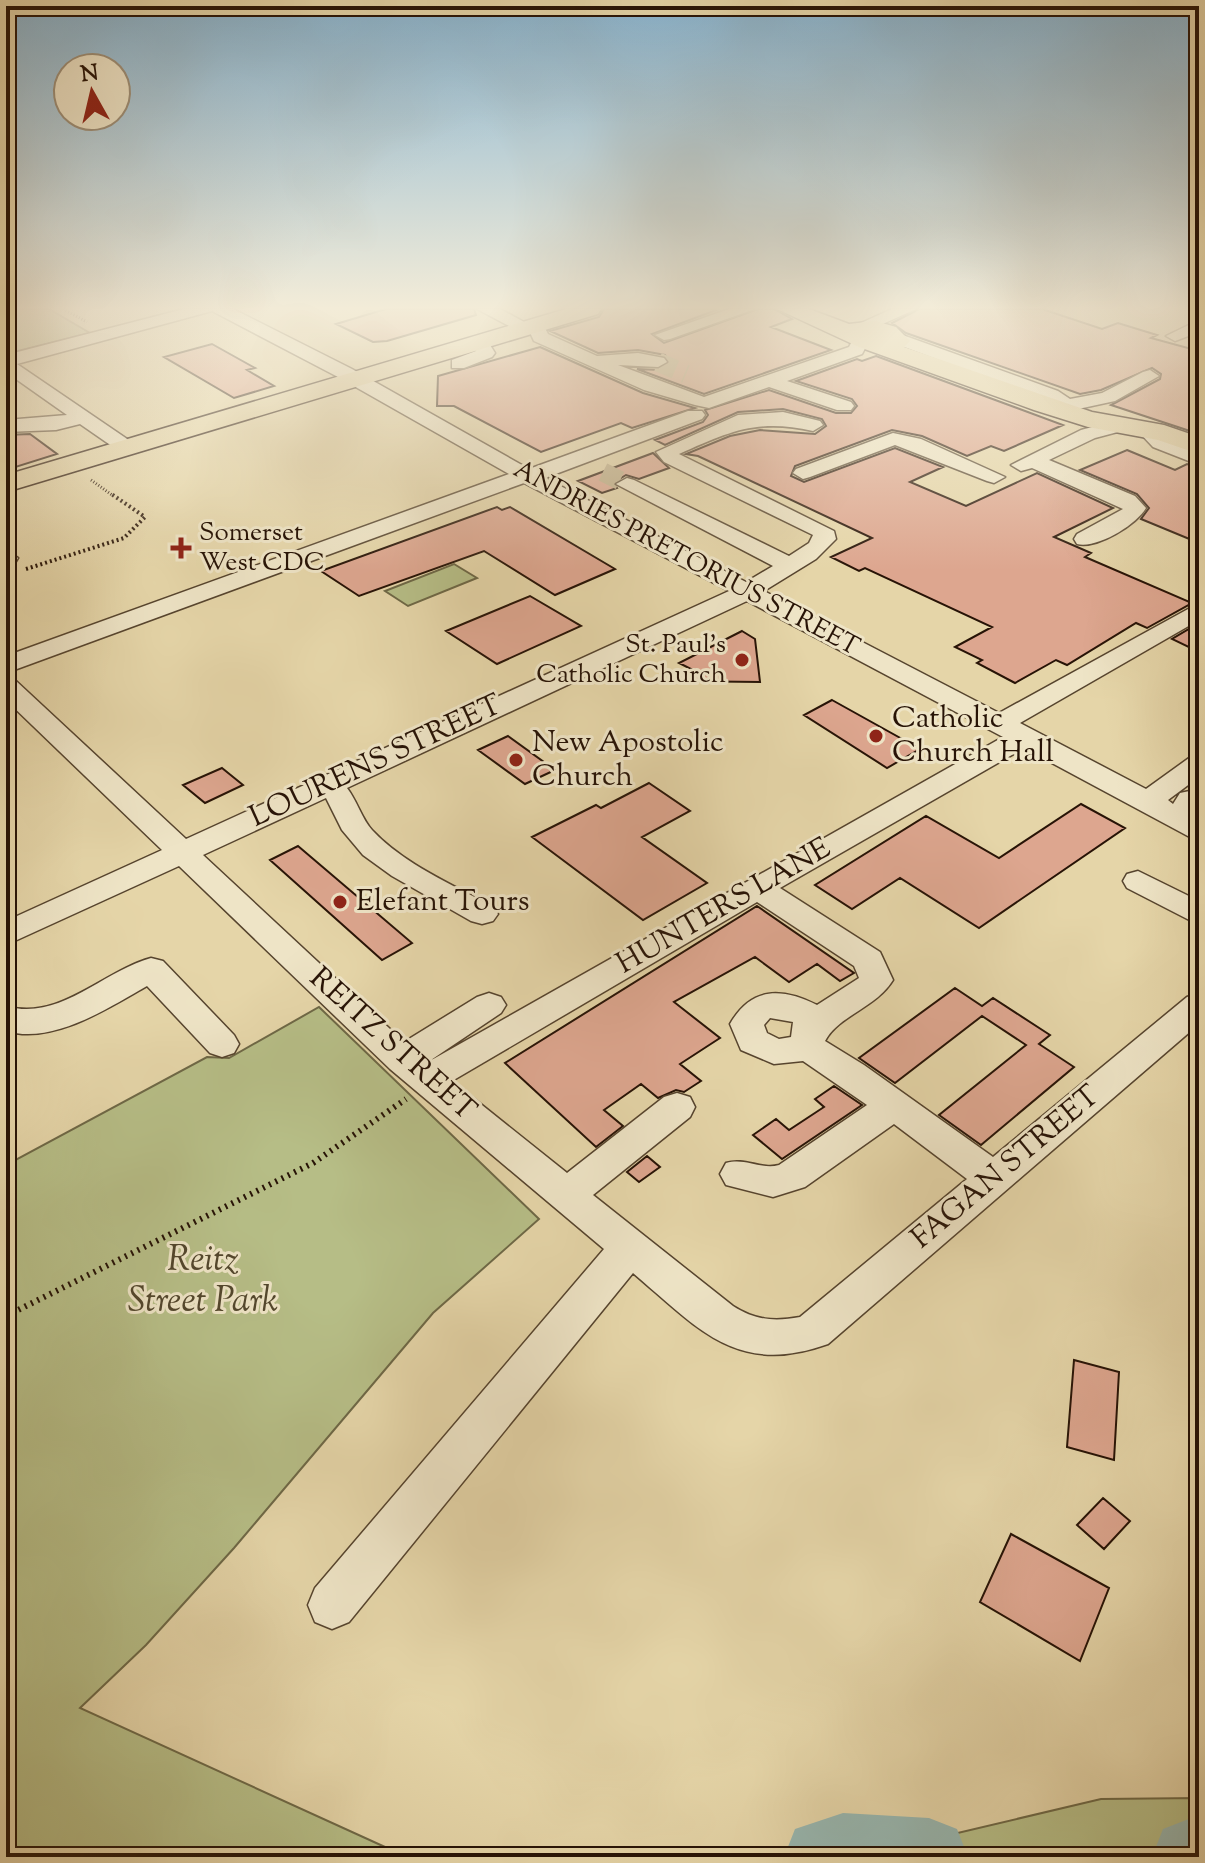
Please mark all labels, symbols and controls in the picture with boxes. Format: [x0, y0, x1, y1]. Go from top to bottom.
north arrow [52, 52, 132, 132]
text: N [79, 58, 101, 92]
street label: ANDRIES PRETORIUS STREET [506, 452, 866, 666]
place label: Somerset West CDC [199, 515, 325, 582]
marker: Somerset West CDC [170, 537, 192, 559]
place label: St. Paul's Catholic Church [536, 627, 726, 694]
marker: St. Paul's Catholic Church [733, 651, 751, 669]
street label: LOURENS STREET [243, 685, 509, 839]
place label: Catholic Church Hall [892, 698, 1054, 775]
place label: New Apostolic Church [532, 722, 724, 799]
marker: Catholic Church Hall [867, 727, 885, 745]
marker: New Apostolic Church [507, 751, 525, 769]
street label: HUNTERS LANE [609, 828, 839, 986]
place label: Elefant Tours [356, 881, 530, 924]
marker: Elefant Tours [331, 893, 349, 911]
street label: REITZ STREET [299, 958, 485, 1132]
street label: FAGAN STREET [902, 1076, 1110, 1260]
park label: Reitz Street Park [128, 1235, 278, 1328]

